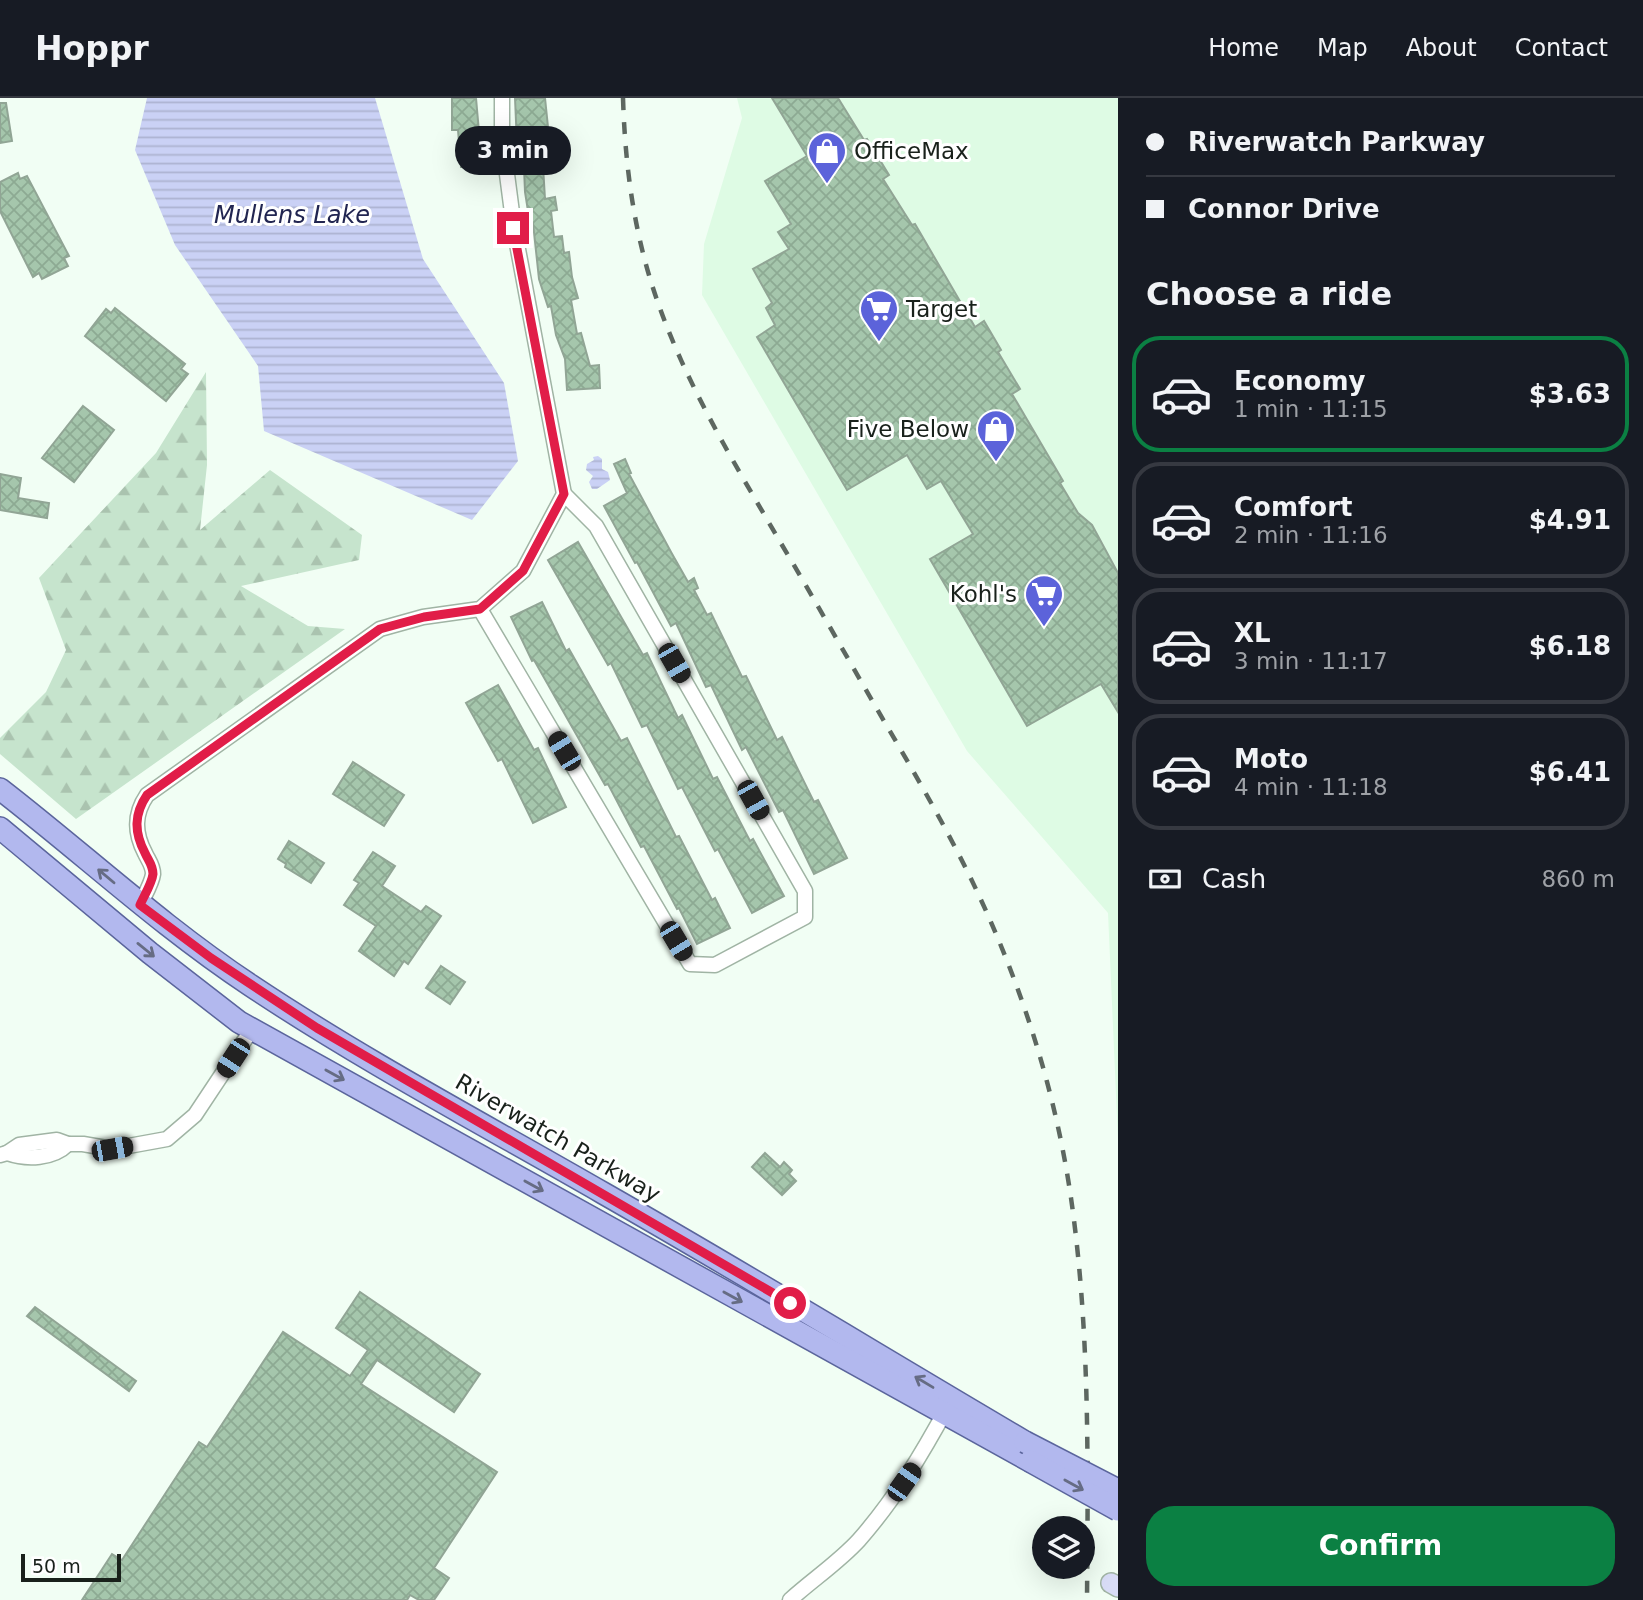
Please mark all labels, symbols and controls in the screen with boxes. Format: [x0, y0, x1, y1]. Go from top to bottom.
text: Hoppr [35, 29, 149, 68]
text: Home [1208, 34, 1279, 62]
text: Map [1317, 34, 1368, 62]
text: About [1406, 34, 1477, 62]
text: Contact [1515, 34, 1608, 62]
callout: 3 min [455, 127, 571, 176]
text: Riverwatch Parkway [1188, 127, 1485, 157]
shop icon: OfficeMax [806, 130, 848, 185]
text: 3 min [477, 137, 549, 163]
place label: OfficeMax [854, 138, 969, 164]
text: Connor Drive [1188, 194, 1380, 224]
water label: Mullens Lake [214, 201, 370, 229]
route end [497, 212, 529, 244]
text: Choose a ride [1146, 275, 1392, 313]
supermarket icon: Target [858, 288, 900, 343]
place label: Target [905, 296, 977, 322]
icon: car [1150, 363, 1213, 426]
text: Economy [1234, 366, 1365, 396]
text: $3.63 [1529, 379, 1611, 409]
text: 1 min · 11:15 [1234, 396, 1388, 422]
shop icon: Five Below [975, 408, 1017, 463]
place label: Five Below [847, 416, 969, 442]
icon: car [1150, 489, 1213, 552]
text: Comfort [1234, 492, 1352, 522]
text: $4.91 [1529, 505, 1611, 535]
text: 2 min · 11:16 [1234, 522, 1388, 548]
supermarket icon: Kohl's [1023, 573, 1065, 628]
place label: Kohl's [950, 581, 1017, 607]
icon: car [1150, 615, 1213, 678]
text: XL [1234, 618, 1271, 648]
text: $6.18 [1529, 631, 1611, 661]
car [655, 640, 694, 686]
text: 3 min · 11:17 [1234, 648, 1388, 674]
car [545, 728, 584, 774]
icon: car [1150, 741, 1213, 804]
text: Moto [1234, 744, 1308, 774]
text: $6.41 [1529, 757, 1611, 787]
text: 4 min · 11:18 [1234, 774, 1388, 800]
car [734, 777, 773, 823]
icon: cash [1146, 860, 1184, 898]
text: Cash [1202, 864, 1266, 894]
text: 860 m [1541, 866, 1615, 892]
one-way arrow [97, 868, 115, 884]
car [657, 918, 696, 964]
one-way arrow [137, 943, 155, 958]
car [213, 1035, 254, 1081]
one-way arrow [325, 1069, 345, 1083]
street label: Riverwatch Parkway [451, 1069, 665, 1207]
car [90, 1135, 135, 1163]
one-way arrow [524, 1179, 544, 1193]
route start [774, 1287, 806, 1319]
one-way arrow [722, 1291, 743, 1304]
one-way arrow [914, 1375, 934, 1389]
car [884, 1459, 925, 1505]
one-way arrow [1063, 1479, 1084, 1493]
button: Confirm [1146, 1506, 1615, 1586]
map controls [1032, 1516, 1095, 1579]
button: layers [1032, 1516, 1095, 1579]
scale bar [21, 1551, 121, 1583]
text: 50 m [32, 1555, 81, 1577]

